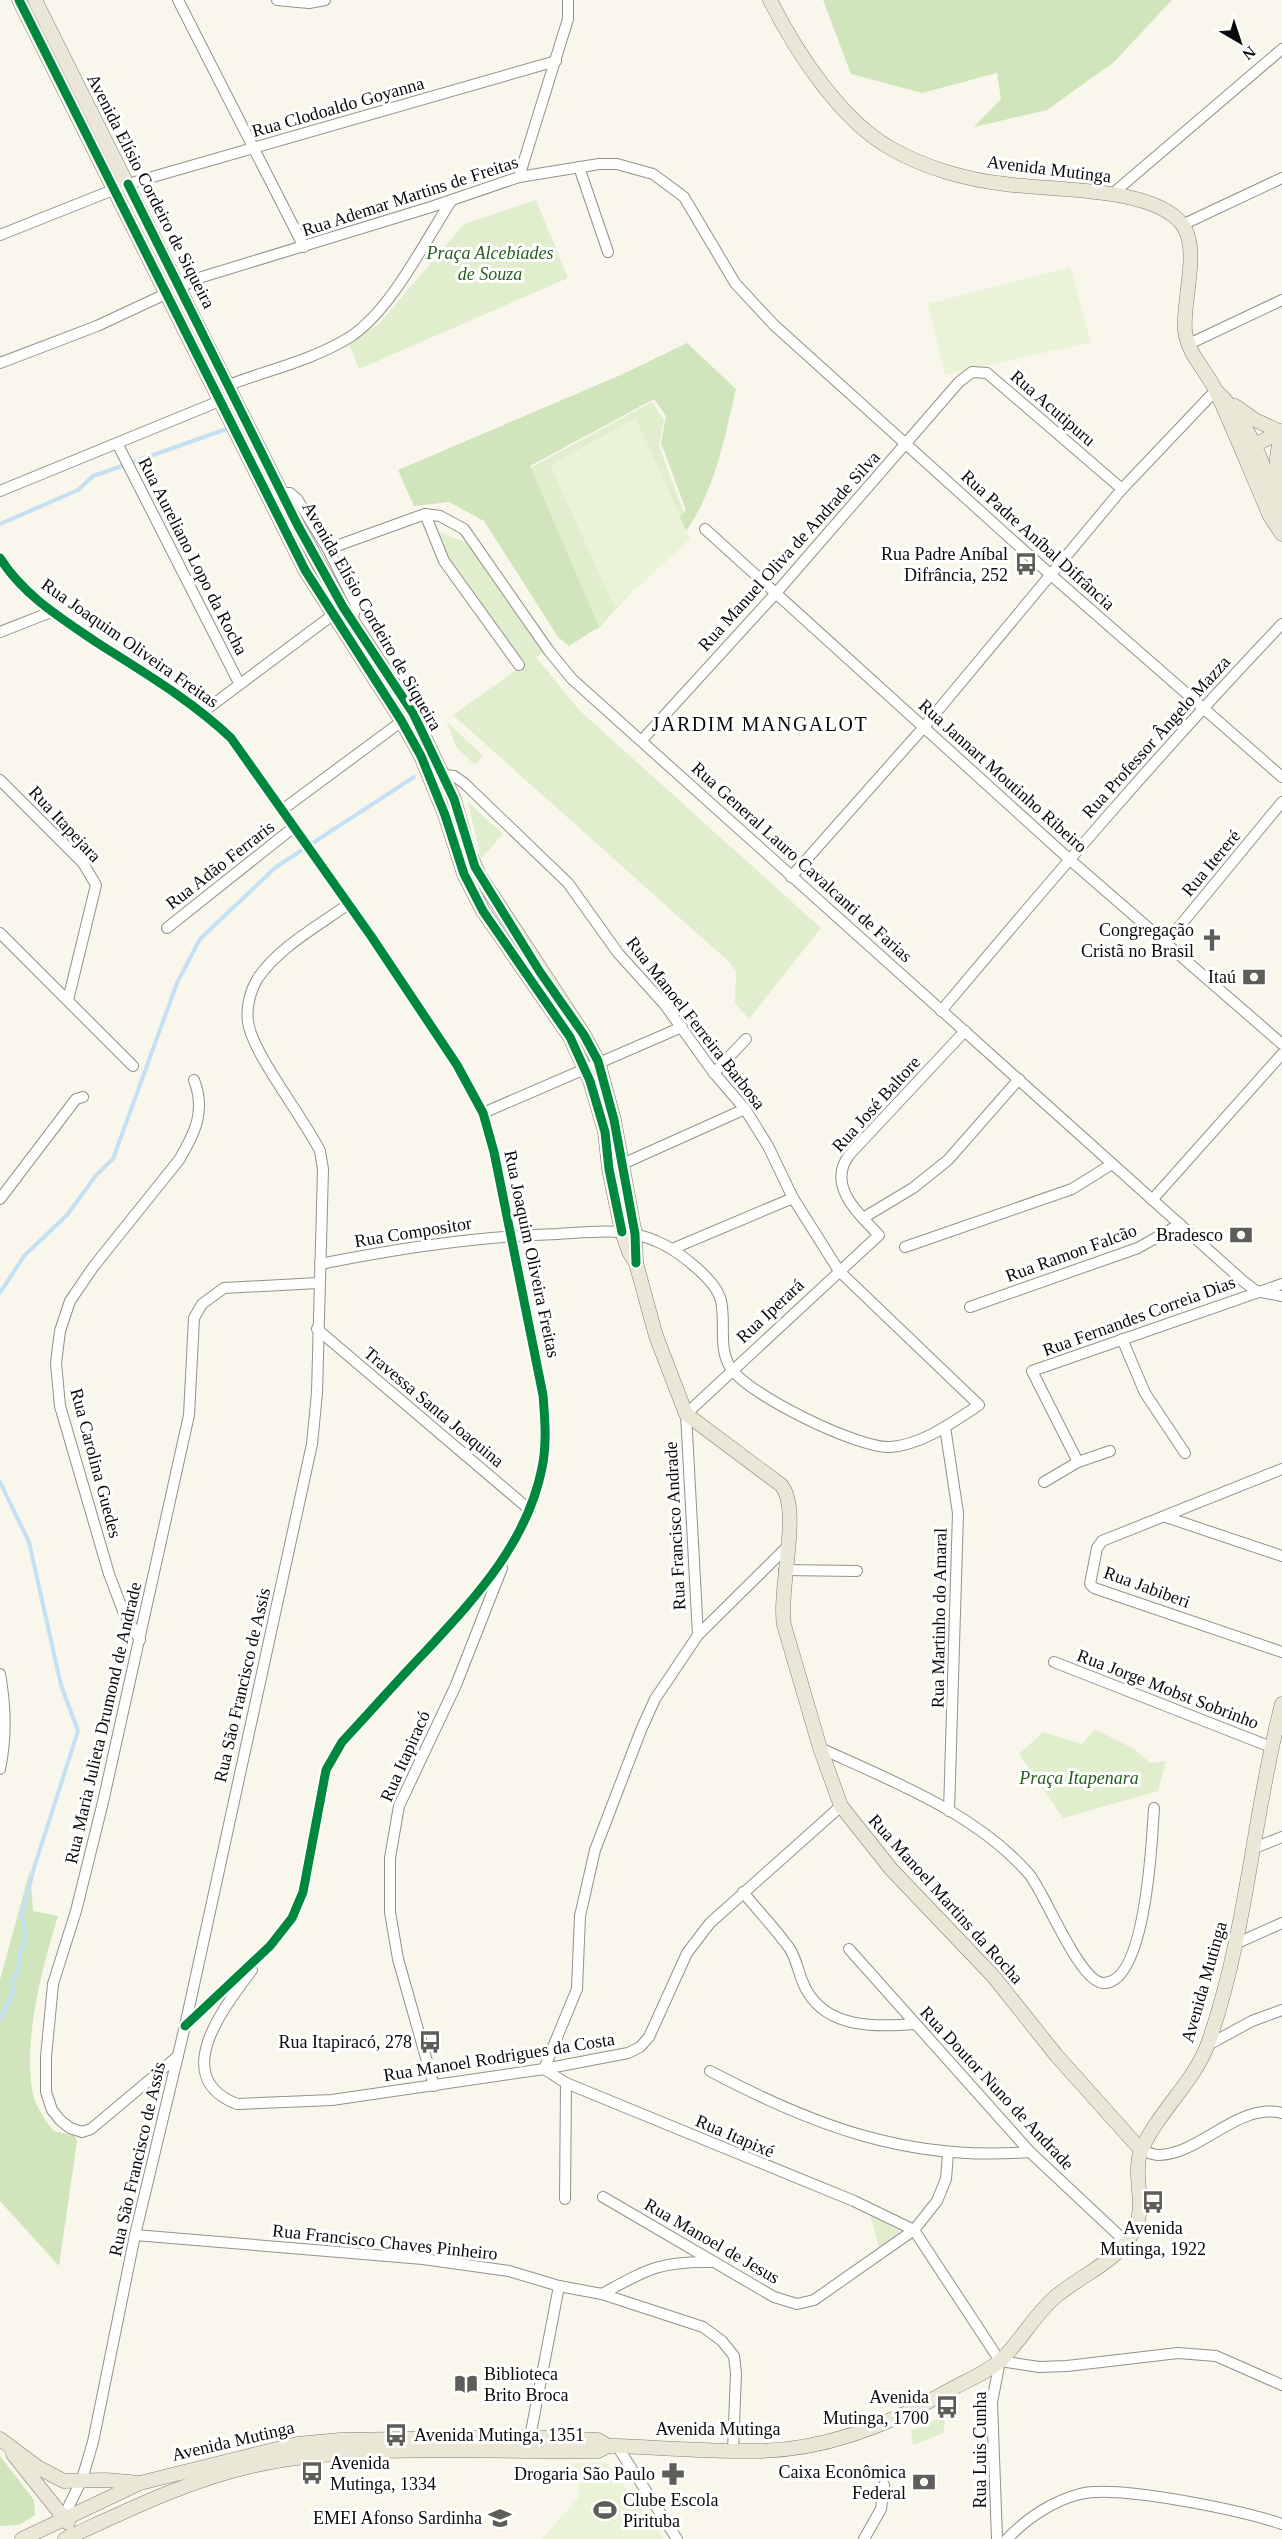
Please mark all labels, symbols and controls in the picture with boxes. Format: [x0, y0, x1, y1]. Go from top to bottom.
north arrow [1210, 12, 1270, 72]
text: N [1239, 43, 1259, 64]
street label: Avenida Elísio Cordeiro de Siqueira [83, 70, 219, 312]
street label: Rua Clodoaldo Goyanna [250, 73, 426, 141]
street label: Avenida Mutinga [986, 151, 1112, 187]
street label: Rua Ademar Martins de Freitas [299, 152, 521, 240]
park label: Praça Alcebíades de Souza [425, 243, 554, 284]
street label: Rua Acutipuru [1007, 366, 1099, 450]
street label: Rua Manuel Oliva de Andrade Silva [694, 447, 884, 655]
street label: Rua Aureliano Lopo da Rocha [134, 454, 252, 658]
street label: Rua Padre Aníbal Difrância [957, 466, 1119, 614]
street label: Avenida Elísio Cordeiro de Siqueira [298, 498, 446, 734]
place label: Rua Padre Aníbal Difrância, 252 [881, 544, 1008, 585]
bus stop icon: Rua Padre Aníbal Difrância, 252 [1013, 551, 1039, 577]
street label: Rua Joaquim Oliveira Freitas [38, 574, 222, 712]
street label: Rua Professor Ângelo Mazza [1077, 651, 1234, 822]
street label: Rua Jannart Moutinho Ribeiro [915, 695, 1091, 857]
district label: JARDIM MANGALOT [652, 713, 868, 735]
street label: Rua General Lauro Cavalcanti de Farias [688, 758, 916, 966]
street label: Rua Itapejara [25, 782, 105, 866]
street label: Rua Adão Ferraris [162, 816, 278, 914]
street label: Rua Itereré [1177, 826, 1245, 900]
place label: Congregação Cristã no Brasil [1081, 920, 1194, 961]
church icon: Congregação Cristã no Brasil [1199, 927, 1225, 953]
street label: Rua Manoel Ferreira Barbosa [622, 933, 770, 1113]
bank icon: Itaú [1241, 964, 1267, 990]
place label: Itaú [1208, 967, 1236, 987]
street label: Rua José Baltore [828, 1052, 924, 1156]
street label: Rua Joaquim Oliveira Freitas [500, 1148, 564, 1360]
street label: Rua Compositor [353, 1213, 473, 1251]
street label: Rua Ramon Falcão [1003, 1220, 1139, 1286]
bank icon: Bradesco [1228, 1222, 1254, 1248]
place label: Bradesco [1156, 1225, 1223, 1245]
street label: Rua Fernandes Correia Dias [1040, 1272, 1238, 1360]
street label: Rua Iperará [732, 1275, 808, 1347]
street label: Travessa Santa Joaquina [360, 1343, 508, 1471]
street label: Rua Carolina Guedes [66, 1386, 126, 1540]
street label: Rua Francisco Andrade [661, 1441, 689, 1611]
street label: Rua Martinho do Amaral [927, 1528, 951, 1708]
street label: Rua Jabiberi [1101, 1562, 1193, 1612]
street label: Rua Maria Julieta Drumond de Andrade [61, 1580, 145, 1866]
street label: Rua São Francisco de Assis [210, 1586, 274, 1784]
street label: Rua Jorge Mobst Sobrinho [1074, 1645, 1262, 1733]
street label: Rua Itapiracó [376, 1707, 434, 1805]
park label: Praça Itapenara [1018, 1768, 1139, 1788]
street label: Rua Manoel Martins da Rocha [865, 1810, 1027, 1988]
street label: Avenida Mutinga [1177, 1919, 1231, 2045]
street label: Rua Doutor Nuno de Andrade [916, 2002, 1078, 2174]
street label: Rua Manoel Rodrigues da Costa [382, 2029, 616, 2085]
bus stop icon: Rua Itapiracó, 278 [417, 2029, 443, 2055]
place label: Rua Itapiracó, 278 [279, 2032, 412, 2052]
street label: Rua São Francisco de Assis [105, 2060, 169, 2258]
street label: Rua Itapixé [693, 2110, 777, 2162]
bus stop icon: Avenida Mutinga, 1922 [1140, 2189, 1166, 2215]
street label: Rua Manoel de Jesus [641, 2194, 783, 2288]
place label: Avenida Mutinga, 1922 [1100, 2218, 1206, 2259]
street label: Rua Francisco Chaves Pinheiro [271, 2220, 499, 2264]
place label: Biblioteca Brito Broca [484, 2364, 568, 2405]
library icon: Biblioteca Brito Broca [453, 2371, 479, 2397]
place label: Avenida Mutinga, 1700 [823, 2387, 929, 2428]
street label: Rua Luis Cunha [970, 2391, 990, 2509]
bus stop icon: Avenida Mutinga, 1700 [934, 2394, 960, 2420]
street label: Avenida Mutinga [170, 2417, 296, 2465]
street label: Avenida Mutinga [655, 2419, 781, 2439]
bus stop icon: Avenida Mutinga, 1351 [383, 2422, 409, 2448]
place label: Avenida Mutinga, 1351 [414, 2425, 584, 2445]
place label: Avenida Mutinga, 1334 [330, 2453, 436, 2494]
bus stop icon: Avenida Mutinga, 1334 [299, 2460, 325, 2486]
pharmacy icon: Drogaria São Paulo [660, 2461, 686, 2487]
place label: Caixa Econômica Federal [779, 2462, 906, 2503]
place label: Drogaria São Paulo [514, 2464, 655, 2484]
bank icon: Caixa Econômica Federal [911, 2469, 937, 2495]
place label: Clube Escola Pirituba [623, 2490, 718, 2531]
sports icon: Clube Escola Pirituba [592, 2497, 618, 2523]
school or university icon: EMEI Afonso Sardinha [487, 2505, 513, 2531]
place label: EMEI Afonso Sardinha [313, 2508, 482, 2528]

